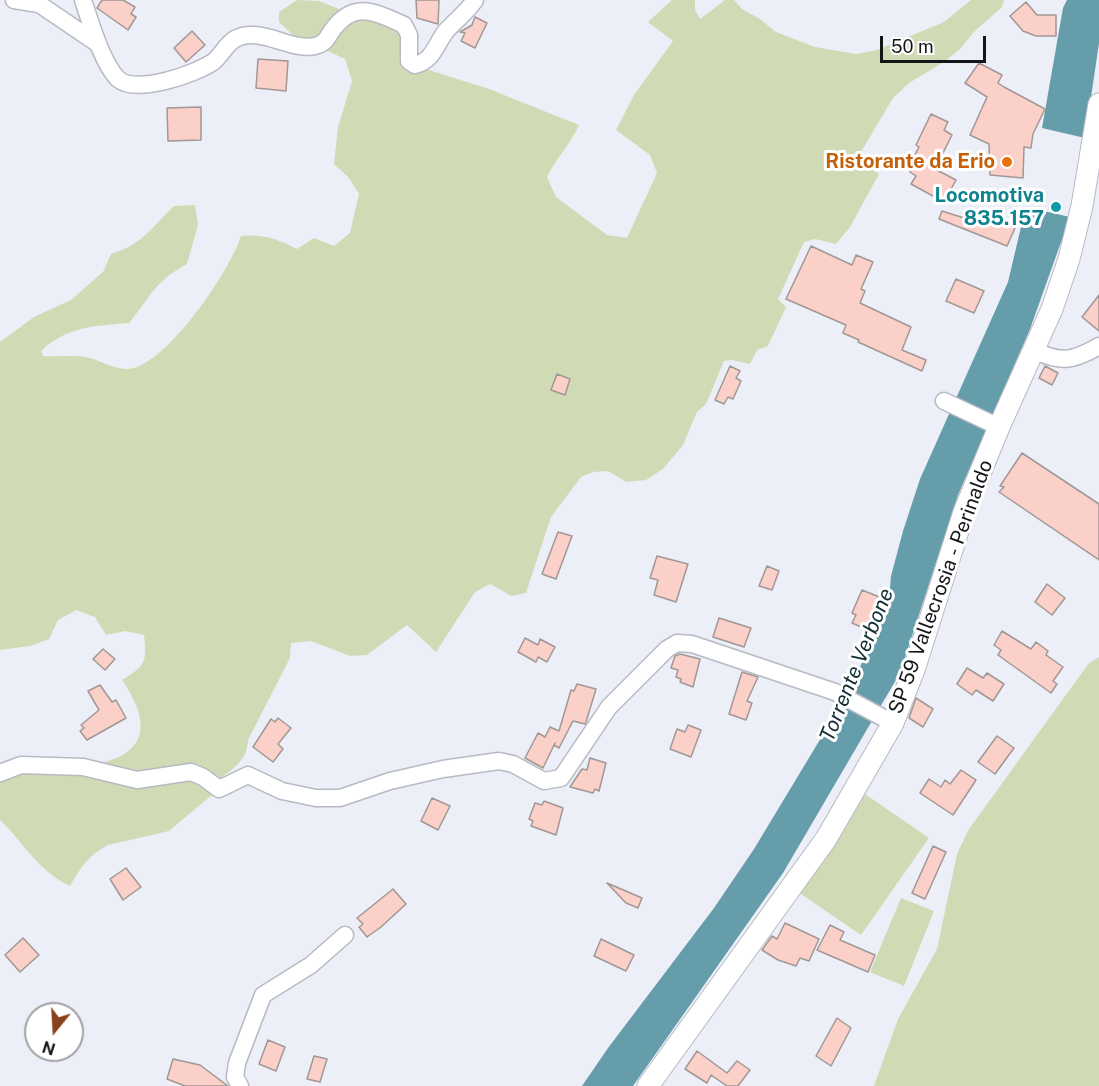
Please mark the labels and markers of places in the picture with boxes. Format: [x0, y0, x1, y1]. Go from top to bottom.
place label: Ristorante da Erio [825, 150, 995, 174]
marker: Ristorante da Erio [1000, 155, 1014, 169]
place label: Locomotiva 835.157 [935, 184, 1044, 231]
marker: Locomotiva 835.157 [1049, 200, 1063, 214]

